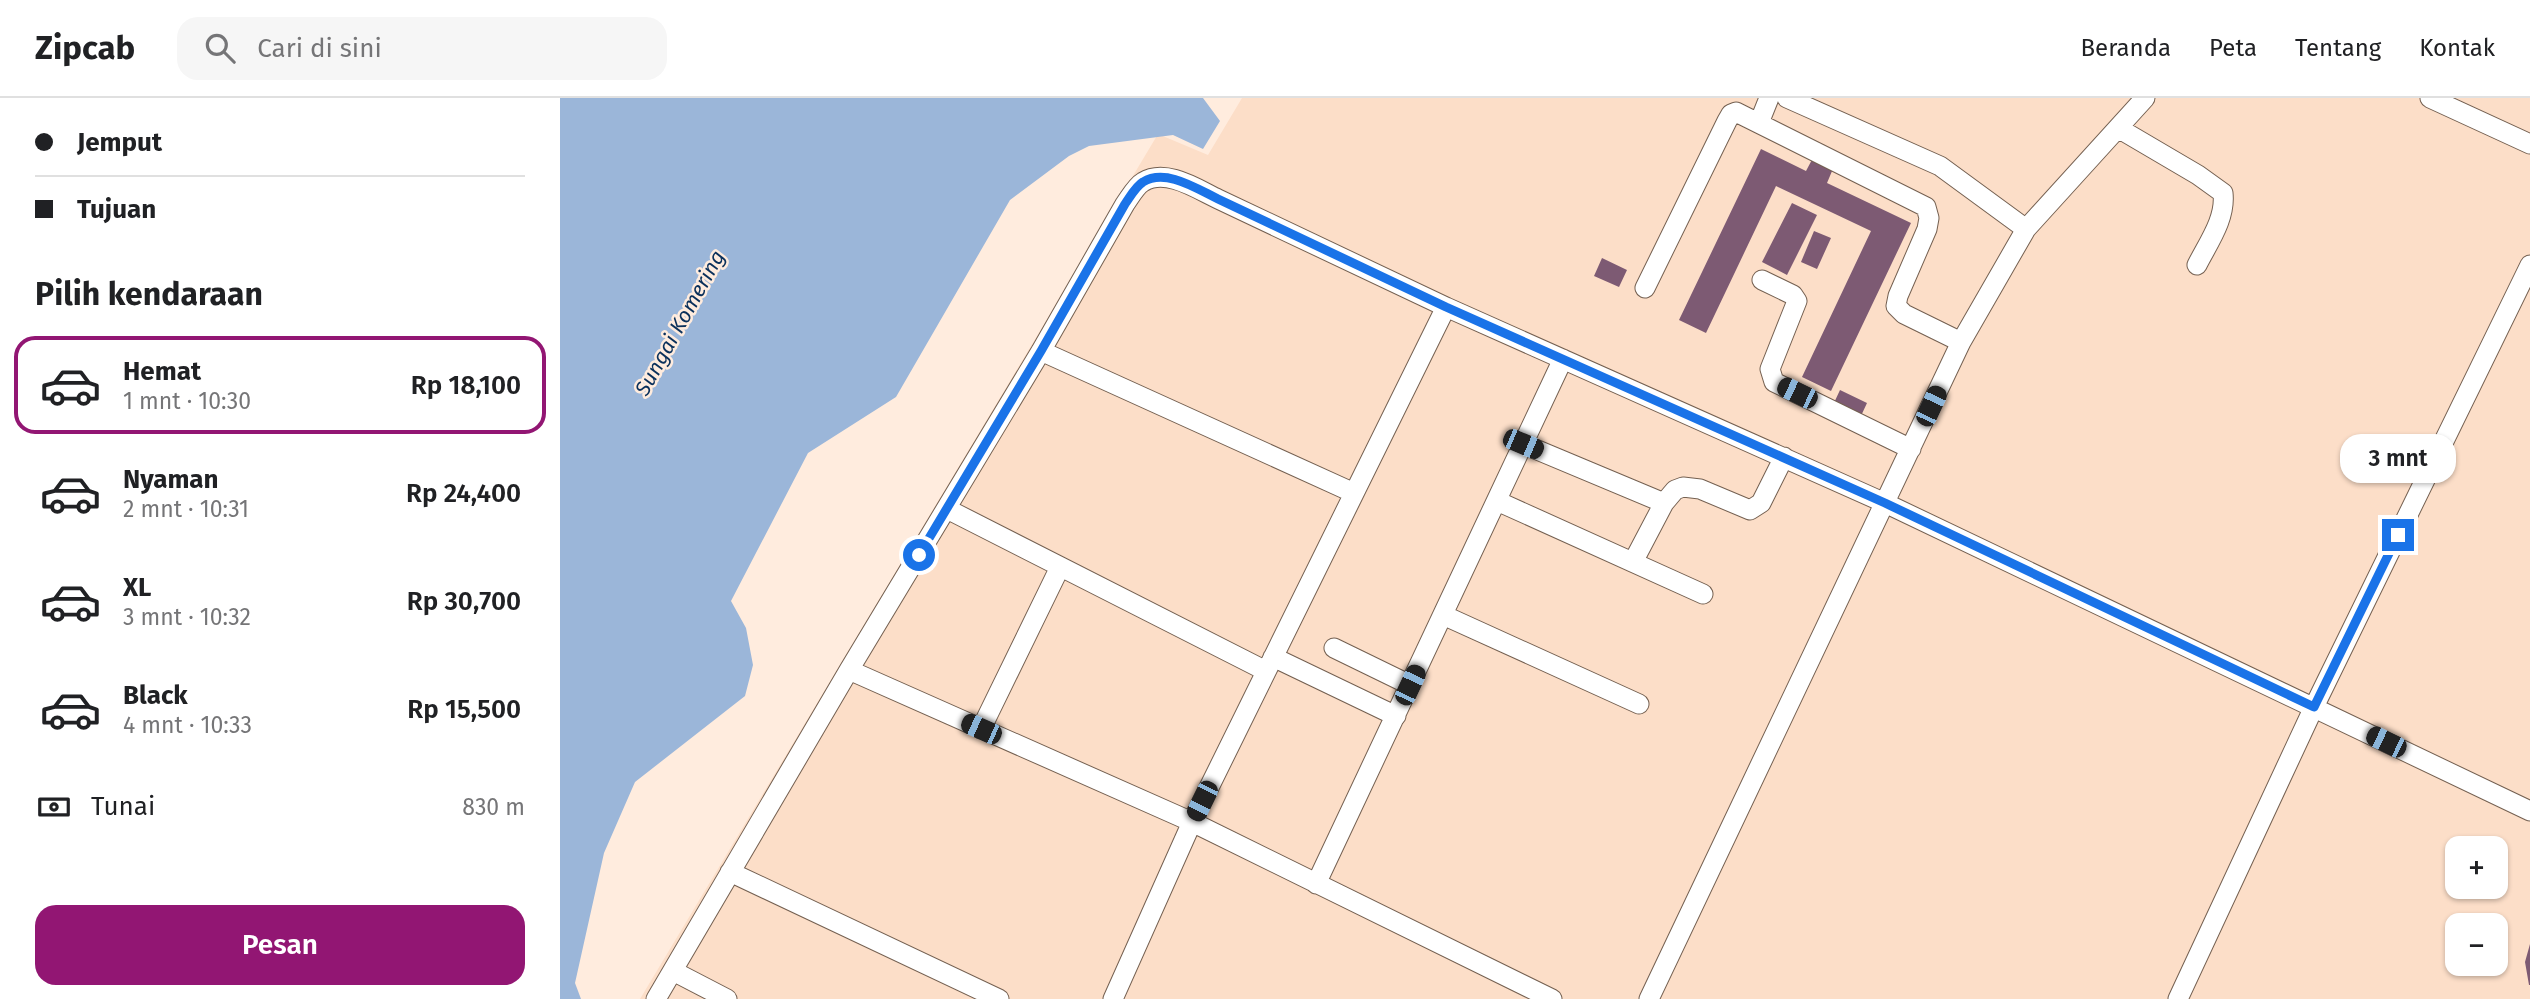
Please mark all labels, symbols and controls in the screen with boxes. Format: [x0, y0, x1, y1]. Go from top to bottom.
search box [177, 17, 667, 80]
text: Zipcab [35, 28, 135, 68]
icon: search [201, 29, 239, 67]
text: Cari di sini [257, 33, 382, 64]
text: Beranda [2080, 34, 2171, 62]
text: Peta [2209, 34, 2257, 62]
text: Tentang [2295, 34, 2381, 62]
text: Kontak [2419, 34, 2495, 62]
text: Jemput [77, 127, 162, 158]
text: Tujuan [77, 194, 156, 225]
water label: Sungai Komering [629, 246, 731, 401]
text: Pilih kendaraan [35, 275, 263, 313]
icon: car [39, 354, 102, 417]
text: Hemat [123, 356, 201, 387]
text: Rp 18,100 [411, 370, 521, 401]
car [1774, 374, 1821, 412]
car [1913, 383, 1950, 429]
text: 1 mnt · 10:30 [123, 387, 251, 415]
car [1500, 426, 1547, 462]
callout: 3 mnt [2340, 434, 2456, 482]
text: 3 mnt [2368, 444, 2428, 472]
icon: car [39, 462, 102, 525]
text: Nyaman [123, 464, 219, 495]
text: Rp 24,400 [406, 478, 521, 509]
text: 2 mnt · 10:31 [123, 495, 249, 523]
route end [2382, 519, 2414, 551]
route start [903, 539, 935, 571]
icon: car [39, 570, 102, 633]
text: XL [123, 572, 151, 603]
text: Rp 30,700 [407, 586, 521, 617]
text: 3 mnt · 10:32 [123, 603, 251, 631]
car [1392, 662, 1429, 708]
icon: car [39, 678, 102, 741]
text: Black [123, 680, 188, 711]
text: Rp 15,500 [407, 694, 521, 725]
text: 4 mnt · 10:33 [123, 711, 252, 739]
car [958, 711, 1005, 747]
car [2363, 723, 2410, 761]
car [1184, 778, 1221, 824]
icon: cash [35, 788, 73, 826]
text: Tunai [91, 791, 155, 822]
text: 830 m [462, 793, 525, 821]
map controls [2445, 836, 2508, 976]
button: + [2445, 836, 2508, 899]
button: Pesan [35, 905, 525, 985]
button: − [2445, 913, 2508, 976]

